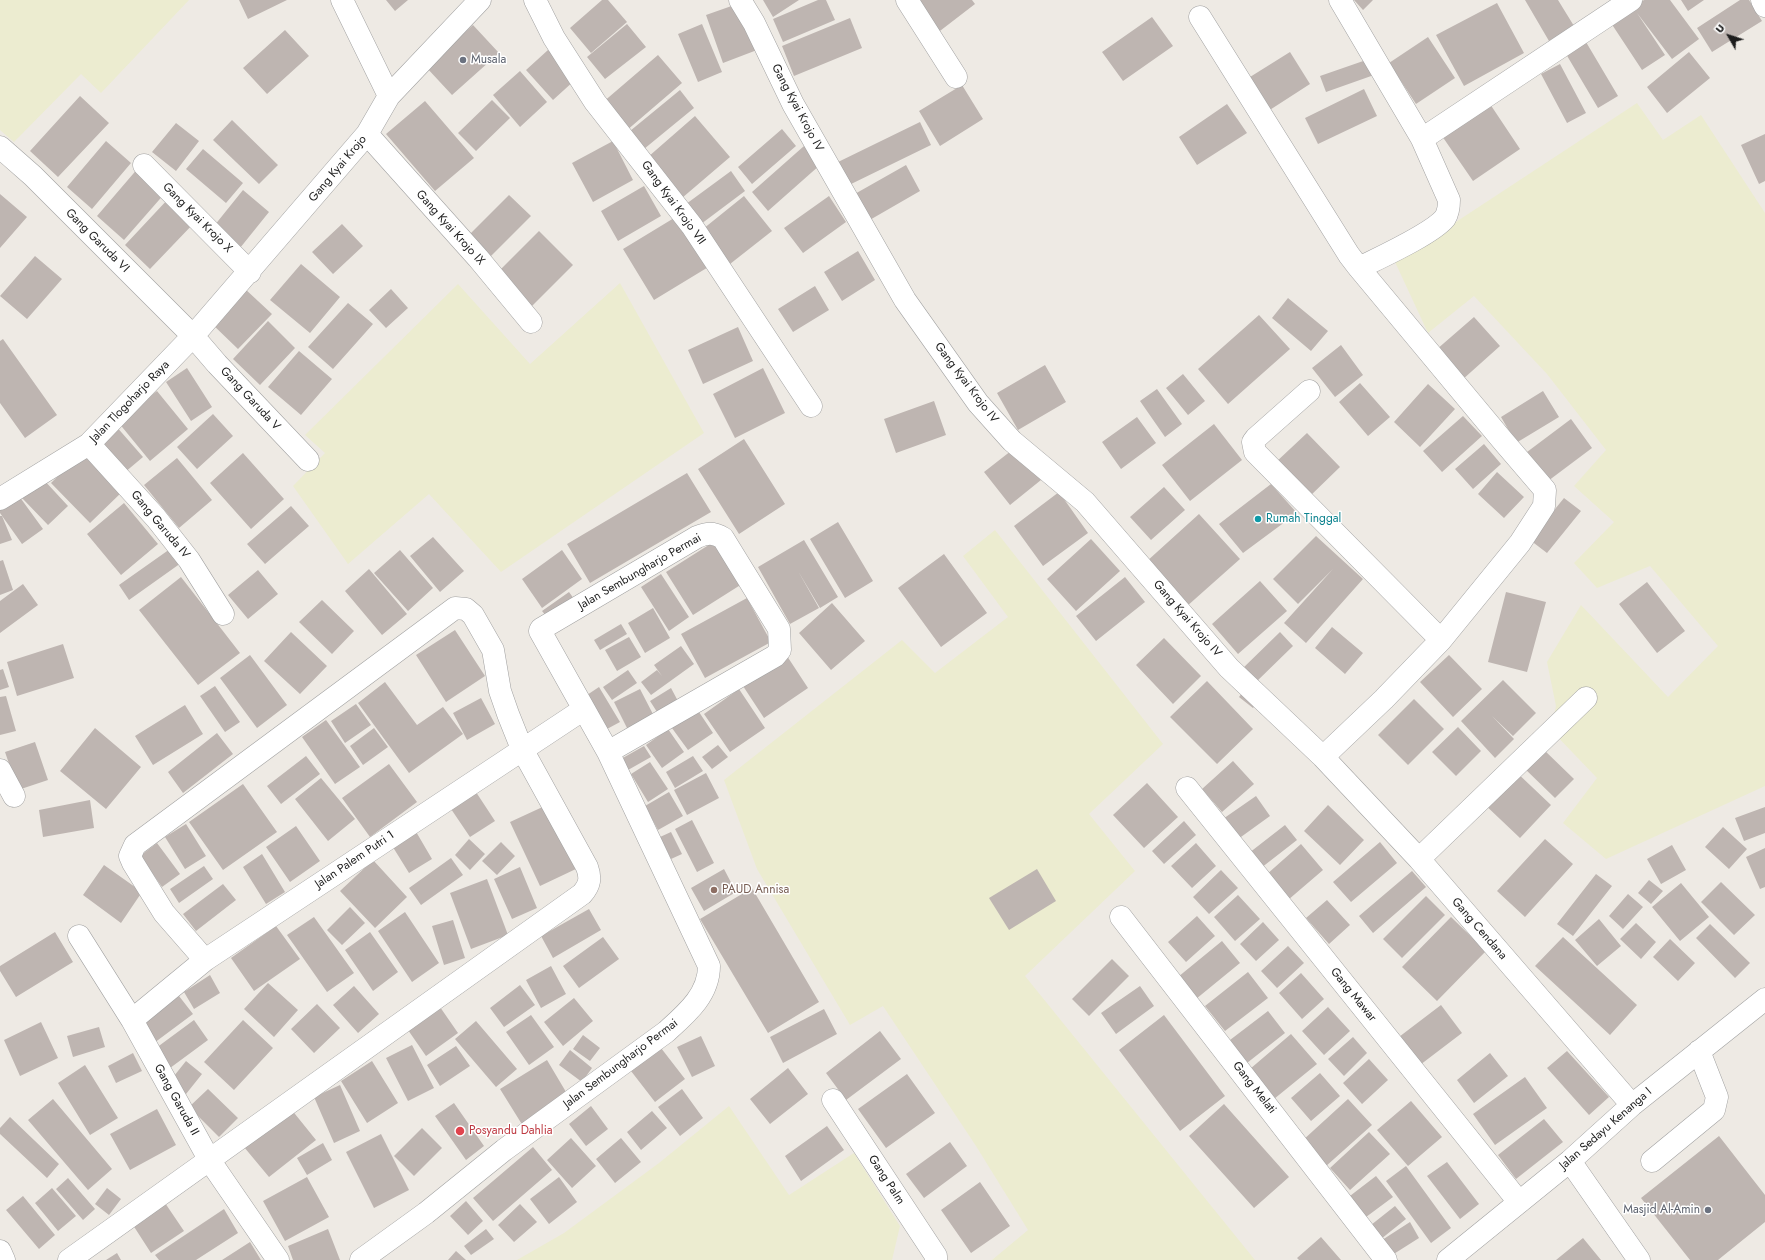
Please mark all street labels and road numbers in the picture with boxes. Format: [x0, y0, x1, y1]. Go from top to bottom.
street label: Gang Kyai Krojo IV [768, 62, 826, 154]
street label: Gang Kyai Krojo [306, 133, 370, 205]
street label: Gang Kyai Krojo VII [638, 158, 708, 248]
street label: Gang Kyai Krojo X [159, 180, 235, 256]
street label: Gang Kyai Krojo IX [413, 188, 487, 268]
street label: Gang Garuda VI [62, 206, 132, 276]
street label: Gang Kyai Krojo IV [931, 340, 1001, 426]
street label: Jalan Tlogoharjo Raya [87, 358, 173, 446]
street label: Gang Garuda V [217, 364, 283, 434]
street label: Gang Garuda IV [127, 488, 193, 562]
street label: Jalan Sembungharjo Permai [576, 531, 704, 613]
street label: Gang Kyai Krojo IV [1150, 578, 1224, 660]
street label: Jalan Palem Putri 1 [313, 828, 397, 892]
street label: Gang Cendana [1448, 895, 1510, 963]
street label: Gang Mawar [1327, 965, 1379, 1025]
street label: Jalan Sembungharjo Permai [561, 1016, 681, 1112]
street label: Gang Melati [1229, 1059, 1279, 1117]
street label: Gang Garuda II [150, 1062, 202, 1138]
street label: Jalan Sedayu Kenanga I [1557, 1085, 1655, 1173]
street label: Gang Palm [865, 1153, 907, 1207]

